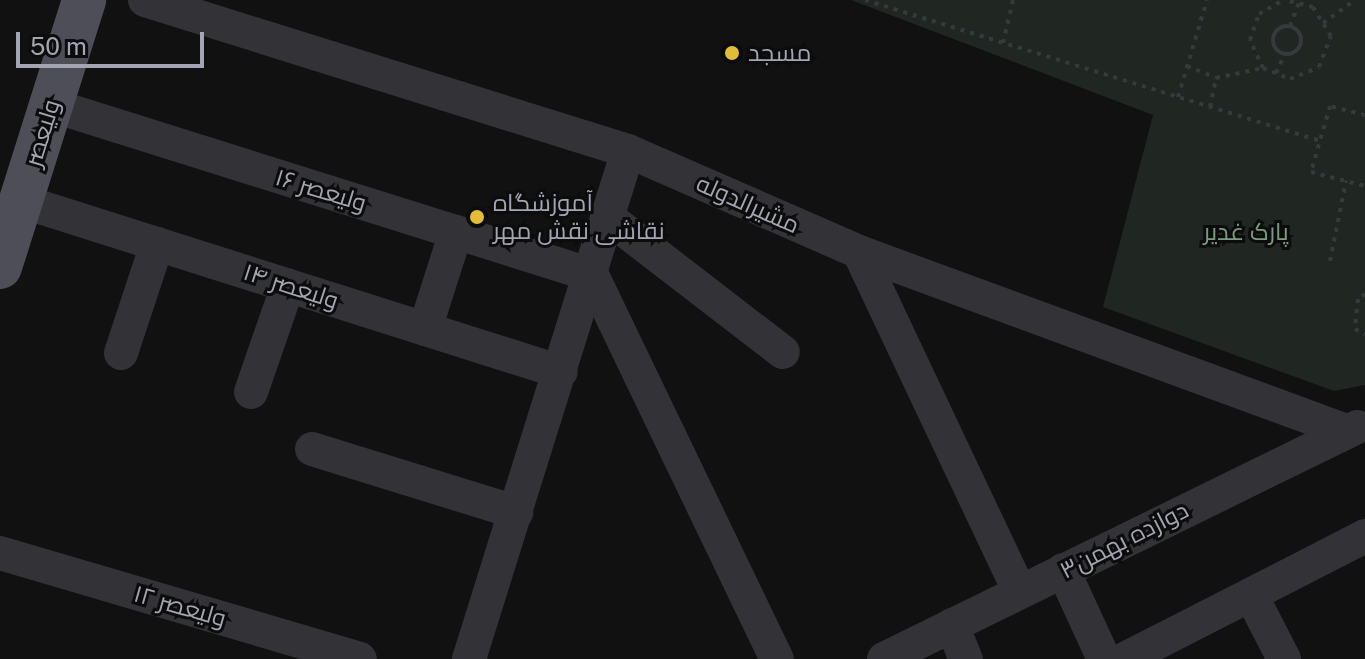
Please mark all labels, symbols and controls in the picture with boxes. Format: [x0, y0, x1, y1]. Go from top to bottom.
scale bar [20, 16, 208, 66]
text: 50 m [30, 32, 87, 60]
place label: مسجد [748, 39, 811, 67]
marker: مسجد [723, 44, 741, 62]
street label: ولیعصر [18, 96, 66, 170]
street label: ولیعصر ۱۶ [272, 163, 370, 217]
street label: مشیرالدوله [692, 169, 804, 239]
place label: آموزشگاه نقاشی نقش مهر [493, 189, 665, 245]
marker: آموزشگاه نقاشی نقش مهر [468, 208, 486, 226]
park label: پارک غدیر [1203, 218, 1289, 246]
street label: ولیعصر ۱۴ [240, 257, 342, 315]
street label: دوازده بهمن۳ [1055, 495, 1193, 585]
street label: ولیعصر ۱۲ [130, 579, 230, 633]

